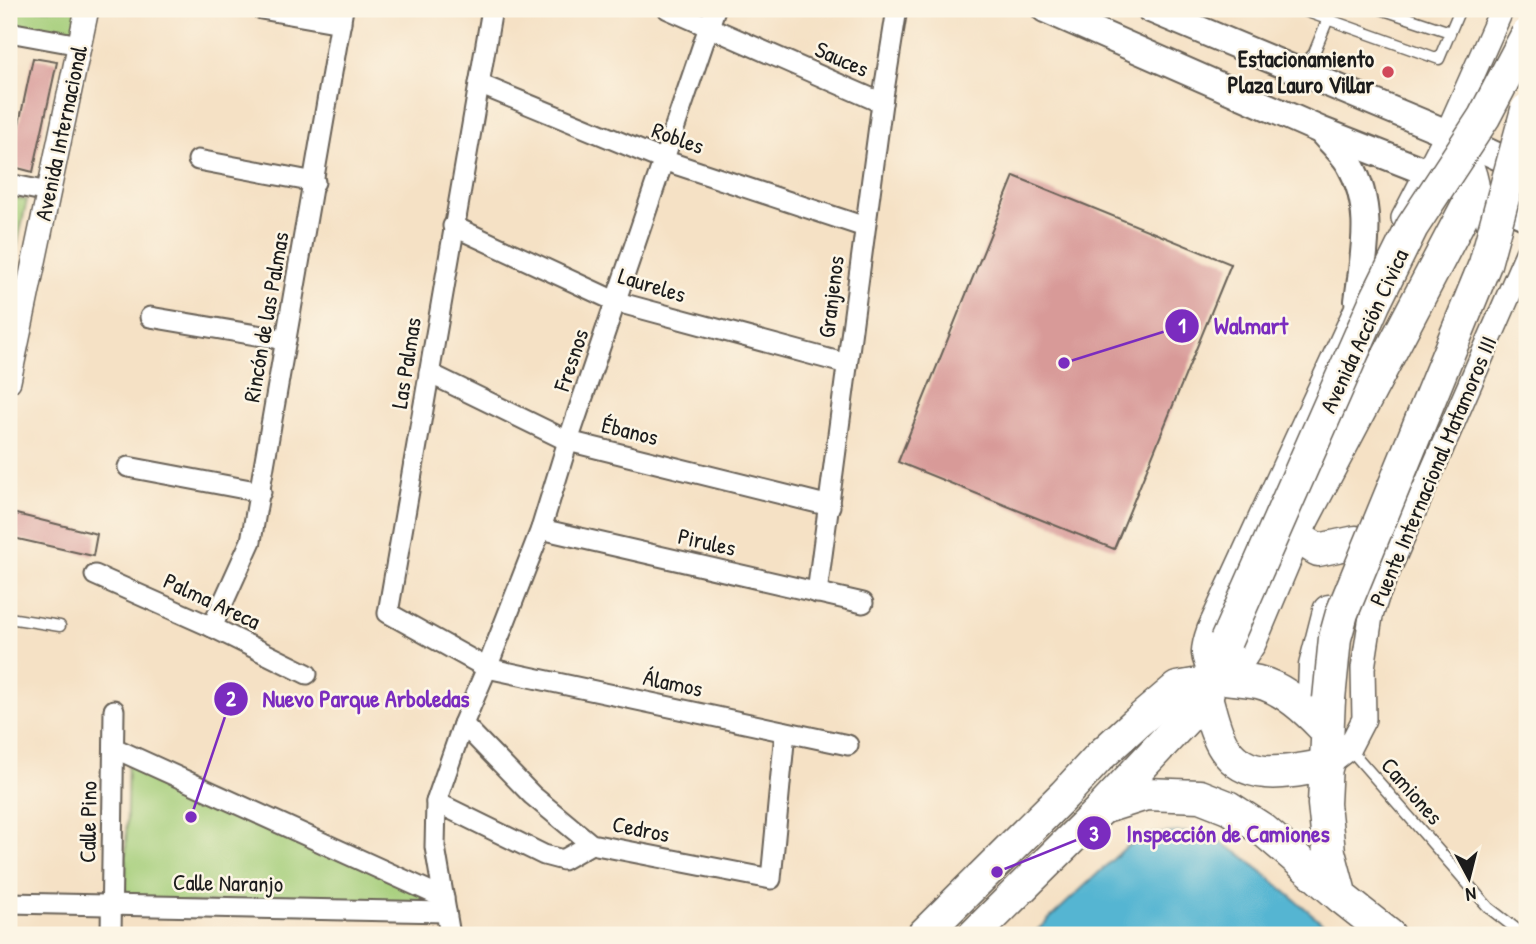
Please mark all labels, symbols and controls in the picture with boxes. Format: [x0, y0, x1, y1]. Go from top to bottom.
street label: Sauces [810, 33, 874, 84]
street label: Avenida Internacional [27, 42, 94, 223]
place label: Estacionamiento Plaza Lauro Villar [1228, 43, 1375, 100]
marker: Estacionamiento Plaza Lauro Villar [1380, 64, 1396, 80]
street label: Robles [648, 114, 709, 161]
street label: Rincón de las Palmas [235, 229, 296, 404]
street label: Avenida Acción Civica [1312, 244, 1415, 418]
street label: Granjenos [810, 254, 851, 340]
street label: Laureles [615, 260, 690, 309]
callout: Walmart [1165, 303, 1301, 348]
text: Walmart [1214, 309, 1289, 341]
text: 1 [1178, 311, 1186, 340]
street label: Las Palmas [383, 315, 428, 411]
street label: Fresnos [545, 324, 596, 396]
street label: Puente Internacional Matamoros III [1362, 331, 1504, 611]
street label: Ébanos [599, 409, 662, 453]
street label: Pirules [675, 520, 739, 563]
street label: Palma Areca [159, 565, 266, 636]
street label: Álamos [640, 661, 706, 704]
callout: Nuevo Parque Arboledas [214, 676, 484, 721]
text: Nuevo Parque Arboledas [262, 682, 470, 715]
text: 2 [226, 684, 236, 713]
street label: Camiones [1374, 750, 1450, 831]
street label: Calle Pino [71, 781, 104, 863]
street label: Cedros [610, 808, 673, 849]
callout: Inspección de Camiones [1077, 811, 1344, 856]
text: Inspección de Camiones [1126, 817, 1330, 850]
text: 3 [1089, 819, 1099, 848]
north arrow [1434, 842, 1504, 912]
street label: Calle Naranjo [173, 866, 283, 899]
text: N [1464, 881, 1478, 908]

